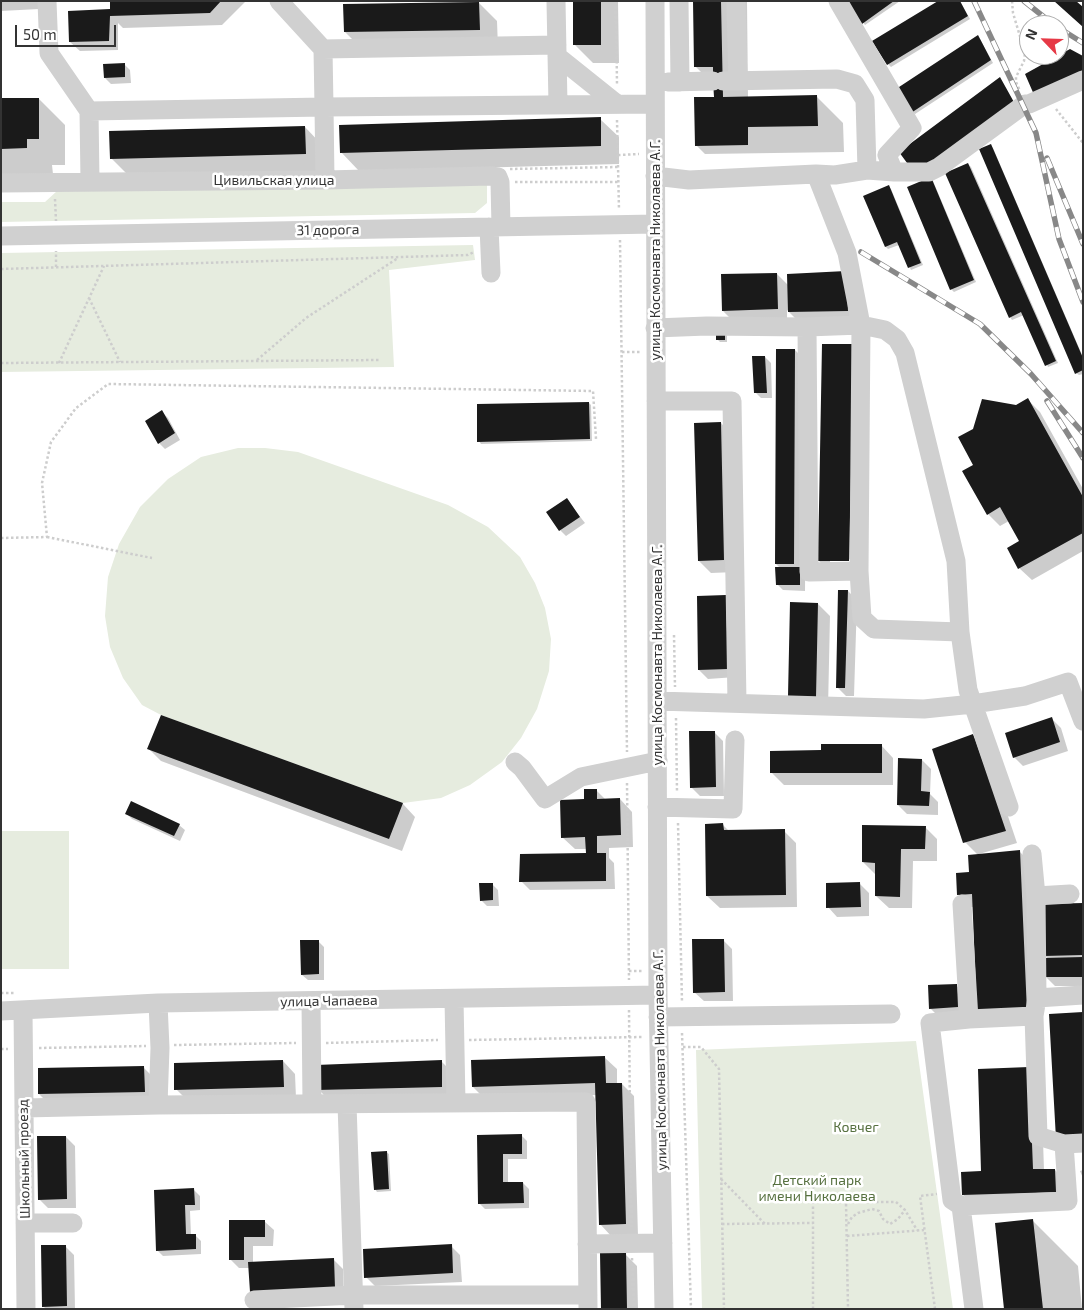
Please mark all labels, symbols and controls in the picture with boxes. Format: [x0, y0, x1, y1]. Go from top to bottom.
scale bar [18, 15, 119, 47]
north arrow [1019, 15, 1069, 65]
text: 50 m [23, 25, 57, 43]
text: N [1021, 26, 1041, 42]
street label: улица Космонавта Николаева А.Г. [647, 139, 663, 361]
street label: Цивильская улица [214, 172, 334, 188]
street label: 31 дорога [296, 221, 360, 239]
street label: улица Космонавта Николаева А.Г. [649, 544, 665, 766]
street label: улица Космонавта Николаева А.Г. [650, 949, 670, 1171]
street label: улица Чапаева [280, 992, 378, 1010]
street label: Школьный проезд [15, 1099, 33, 1219]
park label: Ковчег [833, 1119, 879, 1135]
park label: Детский парк имени Николаева [758, 1172, 876, 1204]

